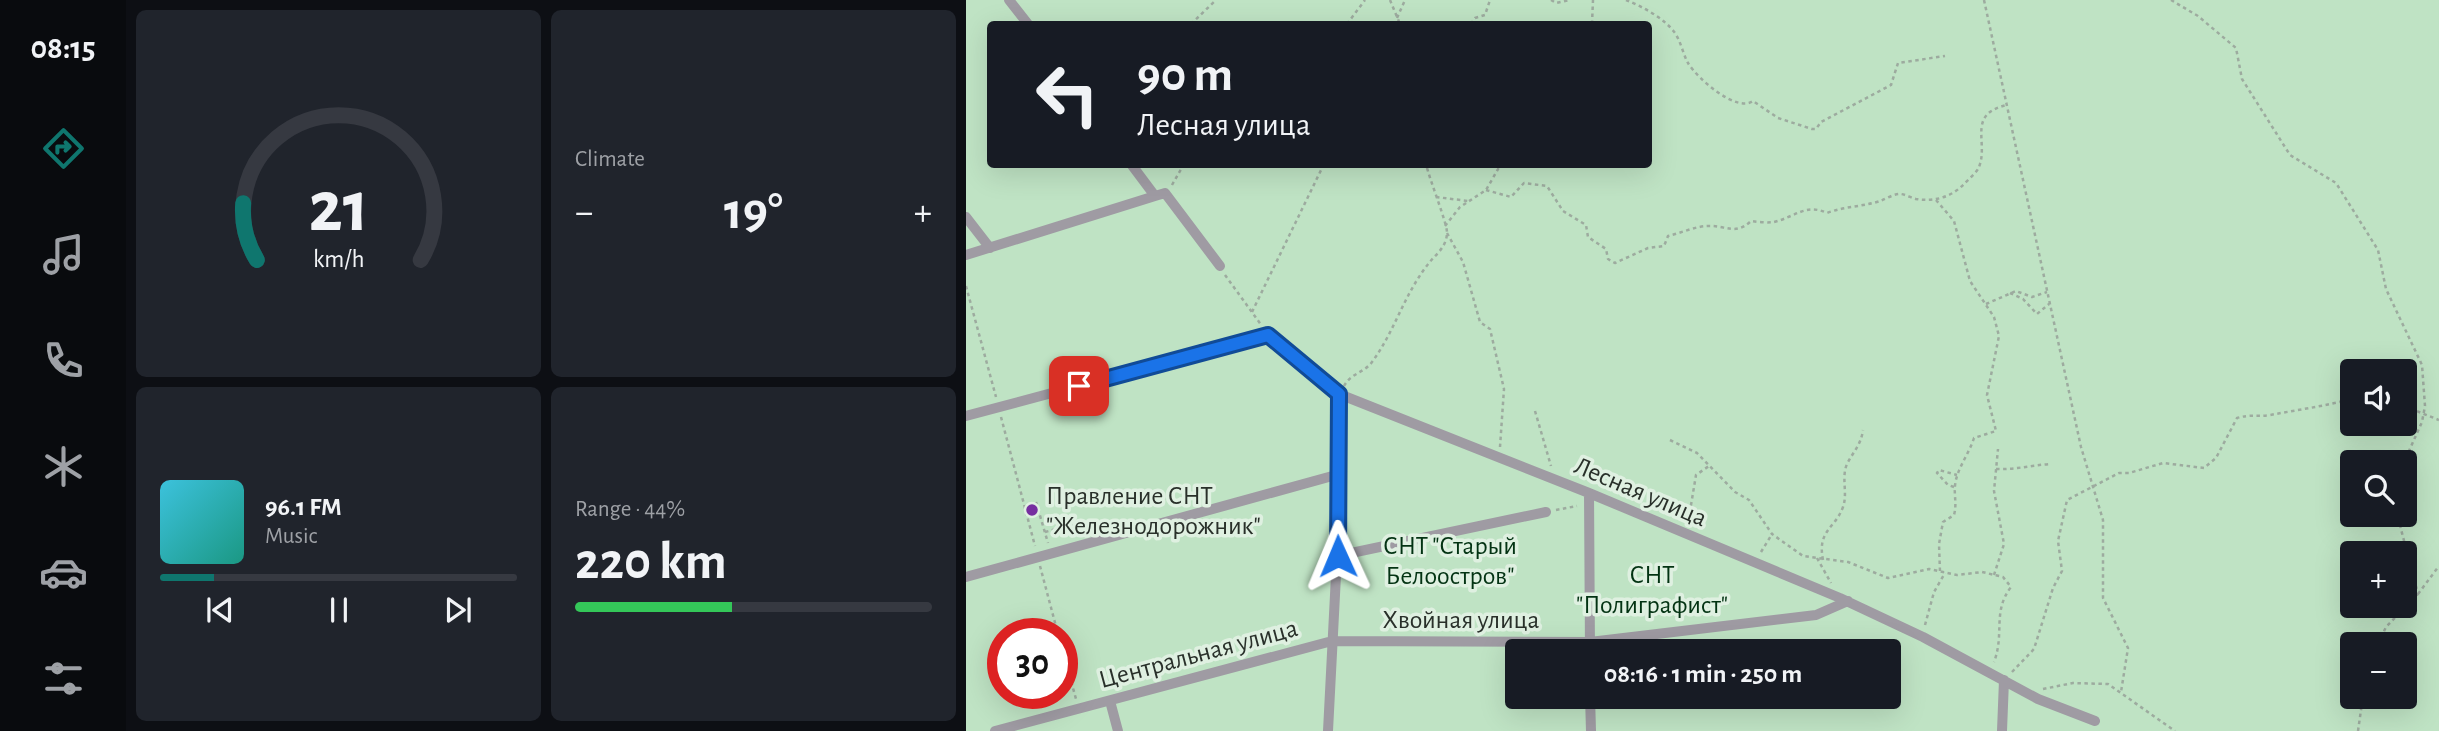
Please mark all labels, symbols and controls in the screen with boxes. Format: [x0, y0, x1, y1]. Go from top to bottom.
text: 08:15 [30, 32, 96, 64]
icon: left [1022, 49, 1113, 140]
text: 90 m [1137, 51, 1233, 100]
text: Лесная улица [1137, 109, 1311, 141]
icon: directions [39, 124, 88, 173]
text: Climate [575, 148, 645, 171]
text: 21 [308, 172, 369, 245]
text: 19° [724, 186, 783, 238]
text: − [575, 194, 593, 232]
text: + [914, 194, 932, 232]
icon: music [39, 230, 88, 279]
text: km/h [313, 246, 364, 271]
icon: phone [39, 336, 88, 385]
pin [1049, 356, 1109, 416]
map controls [2340, 359, 2417, 709]
button: sound [2340, 359, 2417, 436]
icon: arrive [1060, 367, 1098, 405]
icon: climate [39, 442, 88, 491]
button: search [2340, 450, 2417, 527]
street label: Лесная улица [1571, 452, 1711, 531]
place label: Правление СНТ "Железнодорожник" [1046, 483, 1261, 539]
text: 96.1 FM [265, 494, 342, 520]
text: Range · 44% [575, 498, 685, 521]
marker: Правление СНТ "Железнодорожник" [1024, 502, 1040, 518]
position arrow [1301, 519, 1375, 593]
text: Music [265, 525, 317, 548]
park label: СНТ "Старый Белоостров" [1383, 533, 1517, 589]
text: 220 km [575, 536, 727, 588]
button: + [2340, 541, 2417, 618]
icon: car [39, 548, 88, 597]
park label: СНТ "Полиграфист" [1576, 562, 1728, 618]
icon: previous [201, 591, 239, 629]
icon: pause [320, 591, 358, 629]
icon: next [439, 591, 477, 629]
street label: Хвойная улица [1383, 607, 1540, 633]
street label: Центральная улица [1096, 615, 1301, 693]
speed limit sign: 30 [987, 618, 1078, 709]
button: − [2340, 632, 2417, 709]
icon: filters [39, 654, 88, 703]
text: 08:16 · 1 min · 250 m [1604, 661, 1802, 687]

